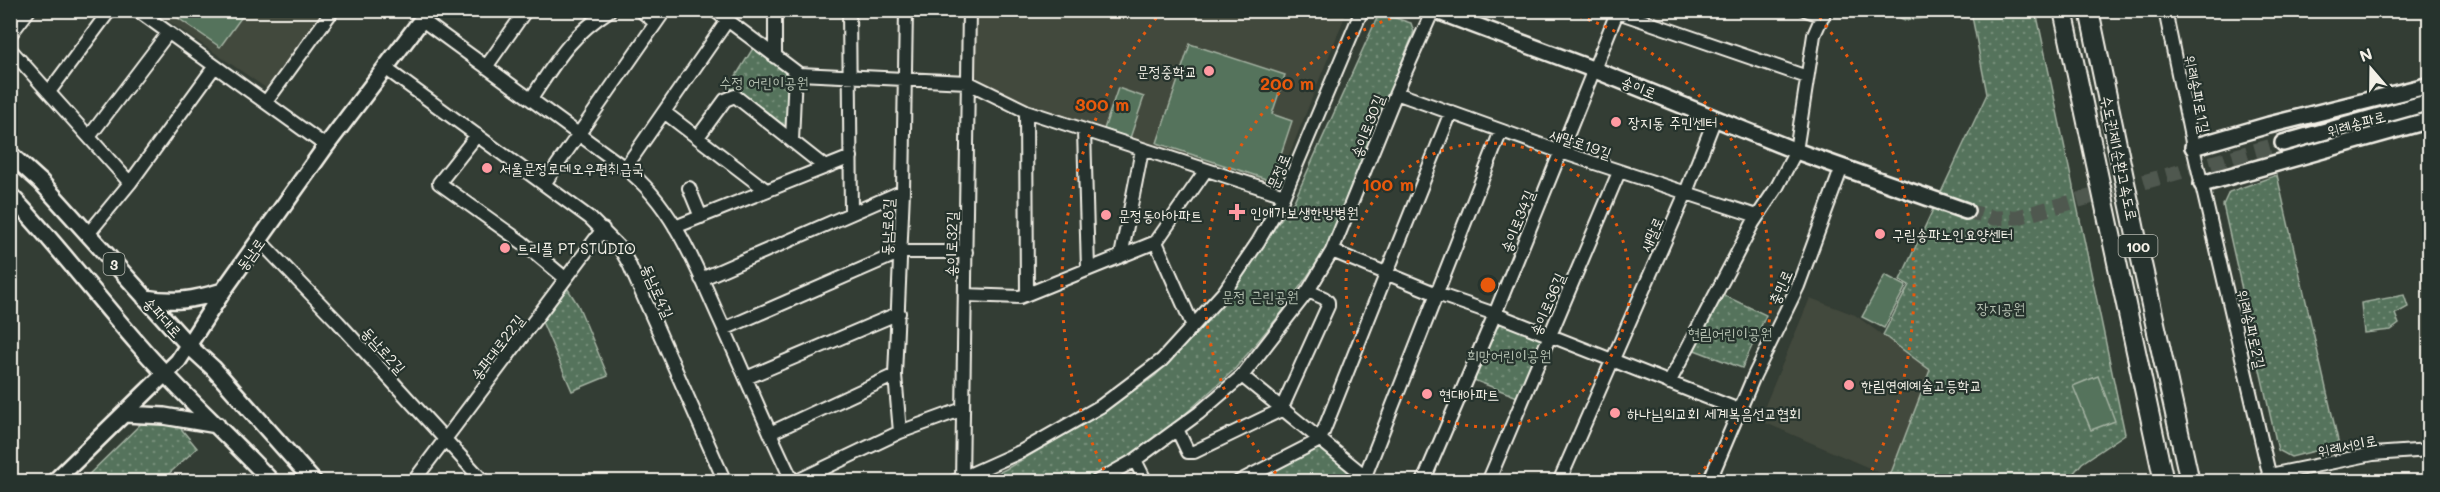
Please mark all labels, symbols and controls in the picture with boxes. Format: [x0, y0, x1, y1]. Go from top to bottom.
north arrow [2341, 39, 2401, 99]
text: N [2356, 42, 2375, 66]
street label: 위례송파로1길 [2181, 53, 2215, 135]
place label: 문정중학교 [1137, 61, 1197, 81]
marker: 문정중학교 [1202, 64, 1216, 78]
text: 200 m [1260, 71, 1314, 95]
street label: 송이로 [1618, 71, 1660, 103]
park label: 수정 어린이공원 [719, 72, 809, 92]
street label: 송이로30길 [1346, 91, 1388, 161]
text: 300 m [1075, 92, 1129, 116]
street label: 수도권제1순환고속도로 [2097, 94, 2143, 222]
street label: 위례송파로 [2324, 106, 2388, 140]
place label: 장지동 주민센터 [1628, 112, 1717, 132]
marker: 장지동 주민센터 [1609, 115, 1623, 129]
street label: 새말로19길 [1548, 123, 1614, 163]
street label: 문정로 [1262, 150, 1294, 192]
place label: 서울문정로데오우편취급국 [499, 158, 644, 178]
marker: 서울문정로데오우편취급국 [480, 161, 494, 175]
text: 100 m [1362, 172, 1414, 196]
street label: 송이로34길 [1495, 187, 1539, 255]
street label: 동남로8길 [876, 198, 898, 256]
place label: 인애가보생한방병원 [1250, 202, 1359, 222]
marker: 인애가보생한방병원 [1228, 203, 1246, 221]
place label: 문정동아아파트 [1118, 205, 1203, 225]
marker: 문정동아아파트 [1099, 208, 1113, 222]
street label: 송이로32길 [940, 211, 962, 277]
street label: 새말로 [1634, 213, 1668, 255]
place label: 구립송파노인요양센터 [1892, 224, 2013, 244]
marker: 구립송파노인요양센터 [1873, 227, 1887, 241]
street label: 동남로 [231, 233, 269, 275]
road number: 100 [2118, 235, 2158, 257]
place label: 트리플 PT STUDIO [517, 238, 636, 258]
marker: 트리플 PT STUDIO [498, 241, 512, 255]
road number: 3 [104, 253, 124, 275]
street label: 동남로4길 [637, 261, 679, 321]
street label: 충민로 [1763, 266, 1797, 308]
street label: 송이로36길 [1525, 270, 1569, 338]
centre of rings [1478, 275, 1498, 295]
park label: 문정 근린공원 [1221, 286, 1299, 306]
street label: 위례송파로2길 [2233, 287, 2271, 371]
street label: 송파대로 [139, 293, 187, 341]
park label: 장지공원 [1977, 298, 2025, 318]
street label: 송파대로22길 [466, 310, 528, 384]
street label: 동남로2길 [358, 322, 410, 378]
park label: 현림어린이공원 [1688, 323, 1772, 343]
park label: 희망어린이공원 [1467, 345, 1551, 365]
place label: 한림연예예술고등학교 [1861, 375, 1982, 395]
marker: 한림연예예술고등학교 [1842, 378, 1856, 392]
place label: 현대아파트 [1439, 384, 1499, 404]
marker: 현대아파트 [1420, 387, 1434, 401]
place label: 하나님의교회 세계복음선교협회 [1627, 403, 1801, 423]
marker: 하나님의교회 세계복음선교협회 [1608, 406, 1622, 420]
street label: 위례서이로 [2315, 429, 2379, 461]

